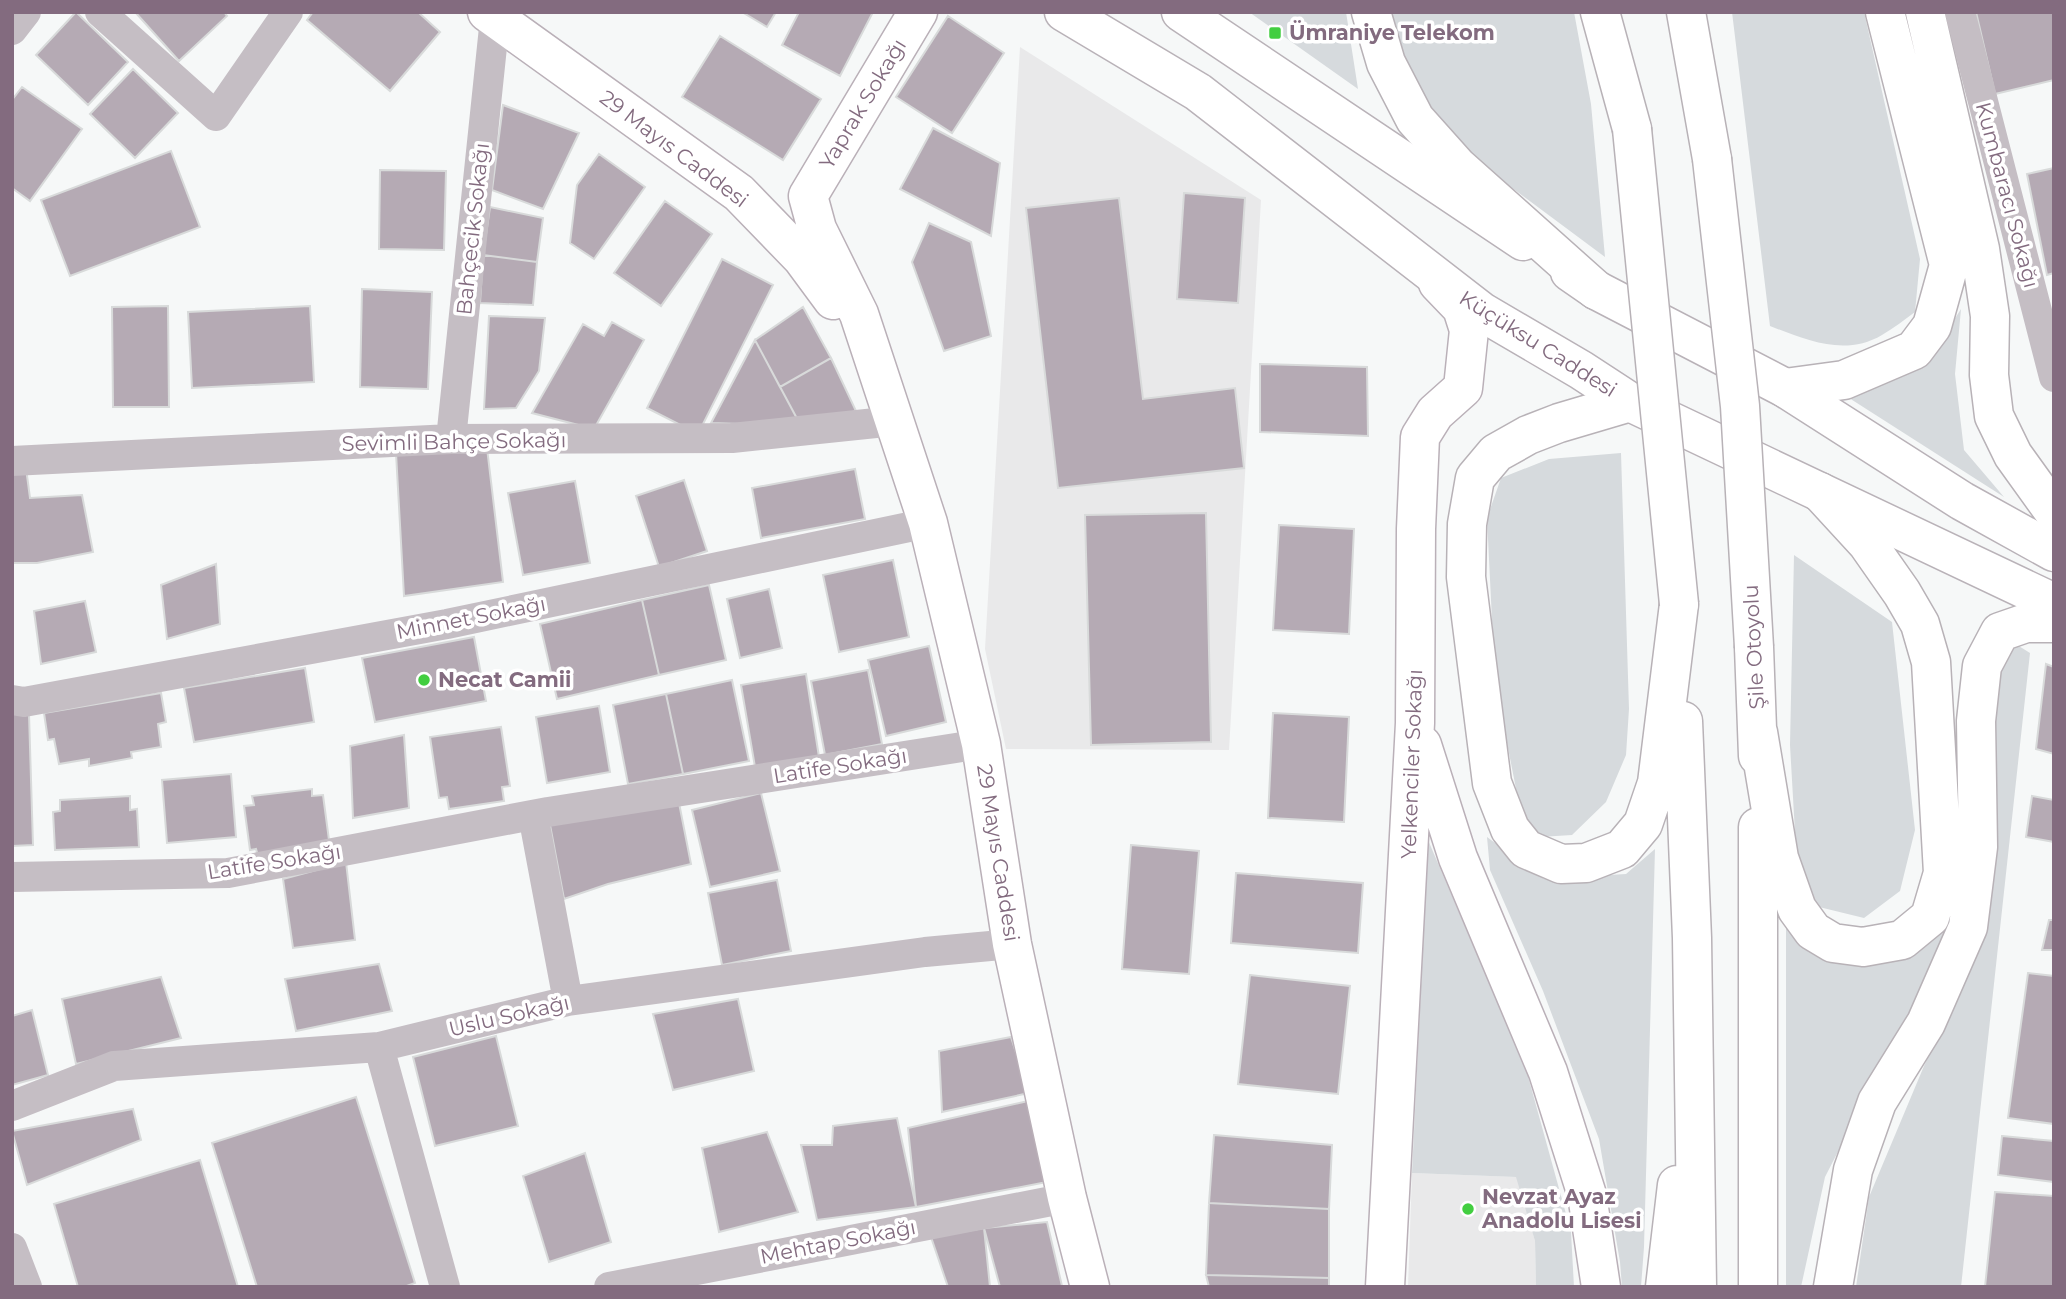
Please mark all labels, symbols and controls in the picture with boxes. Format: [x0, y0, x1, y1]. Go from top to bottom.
place label: Ümraniye Telekom [1289, 19, 1495, 45]
marker: Ümraniye Telekom [1267, 25, 1283, 41]
street label: Yaprak Sokağı [814, 34, 911, 173]
street label: 29 Mayıs Caddesi [595, 85, 753, 213]
street label: Kumbaracı Sokağı [1971, 99, 2044, 290]
street label: Bahçecik Sokağı [451, 142, 494, 316]
street label: Küçüksu Caddesi [1455, 285, 1622, 402]
street label: Sevimli Bahçe Sokağı [341, 427, 566, 456]
street label: Şile Otoyolu [1738, 584, 1769, 710]
street label: Minnet Sokağı [394, 591, 548, 644]
place label: Necat Camii [438, 667, 571, 692]
street label: Yelkenciler Sokağı [1396, 669, 1427, 859]
marker: Necat Camii [416, 672, 432, 688]
street label: Latife Sokağı [771, 743, 908, 788]
street label: 29 Mayıs Caddesi [972, 762, 1025, 943]
street label: Latife Sokağı [205, 839, 342, 884]
street label: Uslu Sokağı [446, 989, 572, 1042]
place label: Nevzat Ayaz Anadolu Lisesi [1481, 1184, 1642, 1233]
marker: Nevzat Ayaz Anadolu Lisesi [1460, 1201, 1476, 1217]
street label: Mehtap Sokağı [758, 1214, 918, 1269]

